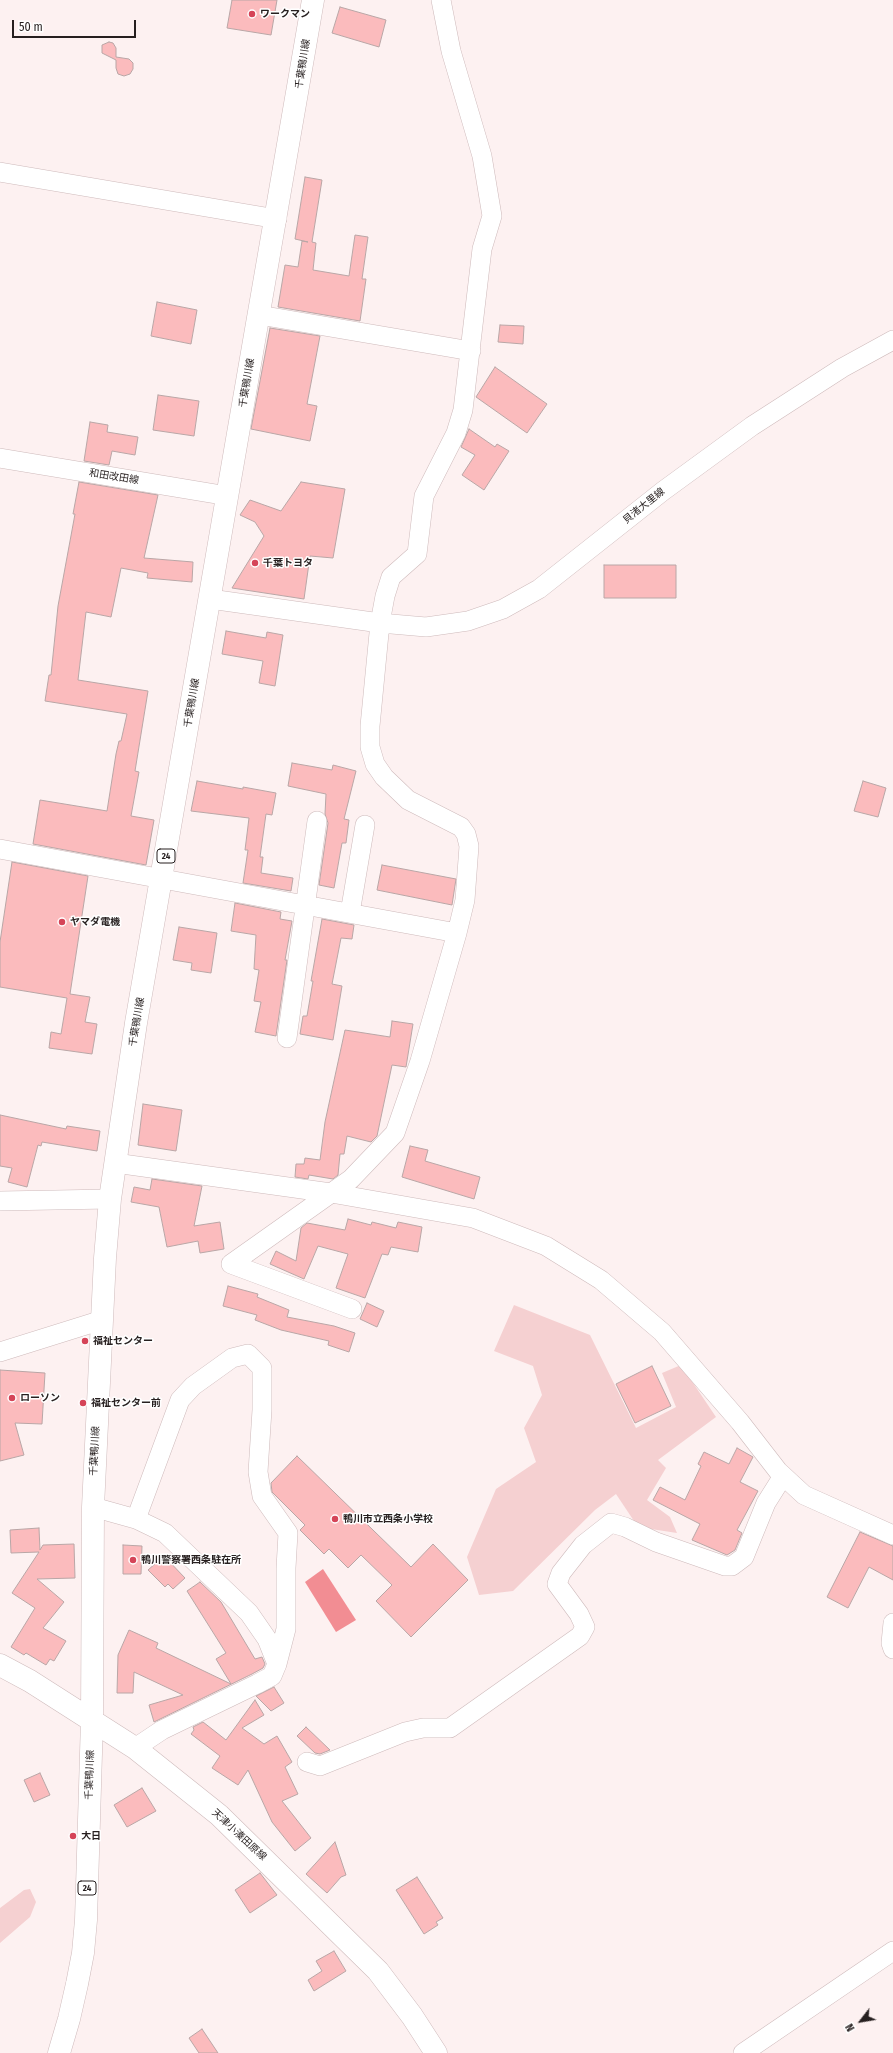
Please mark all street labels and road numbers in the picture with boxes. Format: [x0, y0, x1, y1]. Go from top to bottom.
street label: 千葉鴨川線 [293, 38, 313, 90]
street label: 千葉鴨川線 [237, 357, 257, 409]
street label: 和田改田線 [88, 467, 140, 487]
street label: 貝渚大里線 [621, 486, 667, 526]
street label: 千葉鴨川線 [182, 677, 202, 729]
road number: 24 [157, 849, 175, 863]
street label: 千葉鴨川線 [127, 996, 147, 1048]
street label: 千葉鴨川線 [88, 1426, 102, 1476]
street label: 千葉鴨川線 [83, 1750, 97, 1800]
street label: 天津小湊田原線 [209, 1807, 269, 1863]
road number: 24 [78, 1881, 96, 1895]

